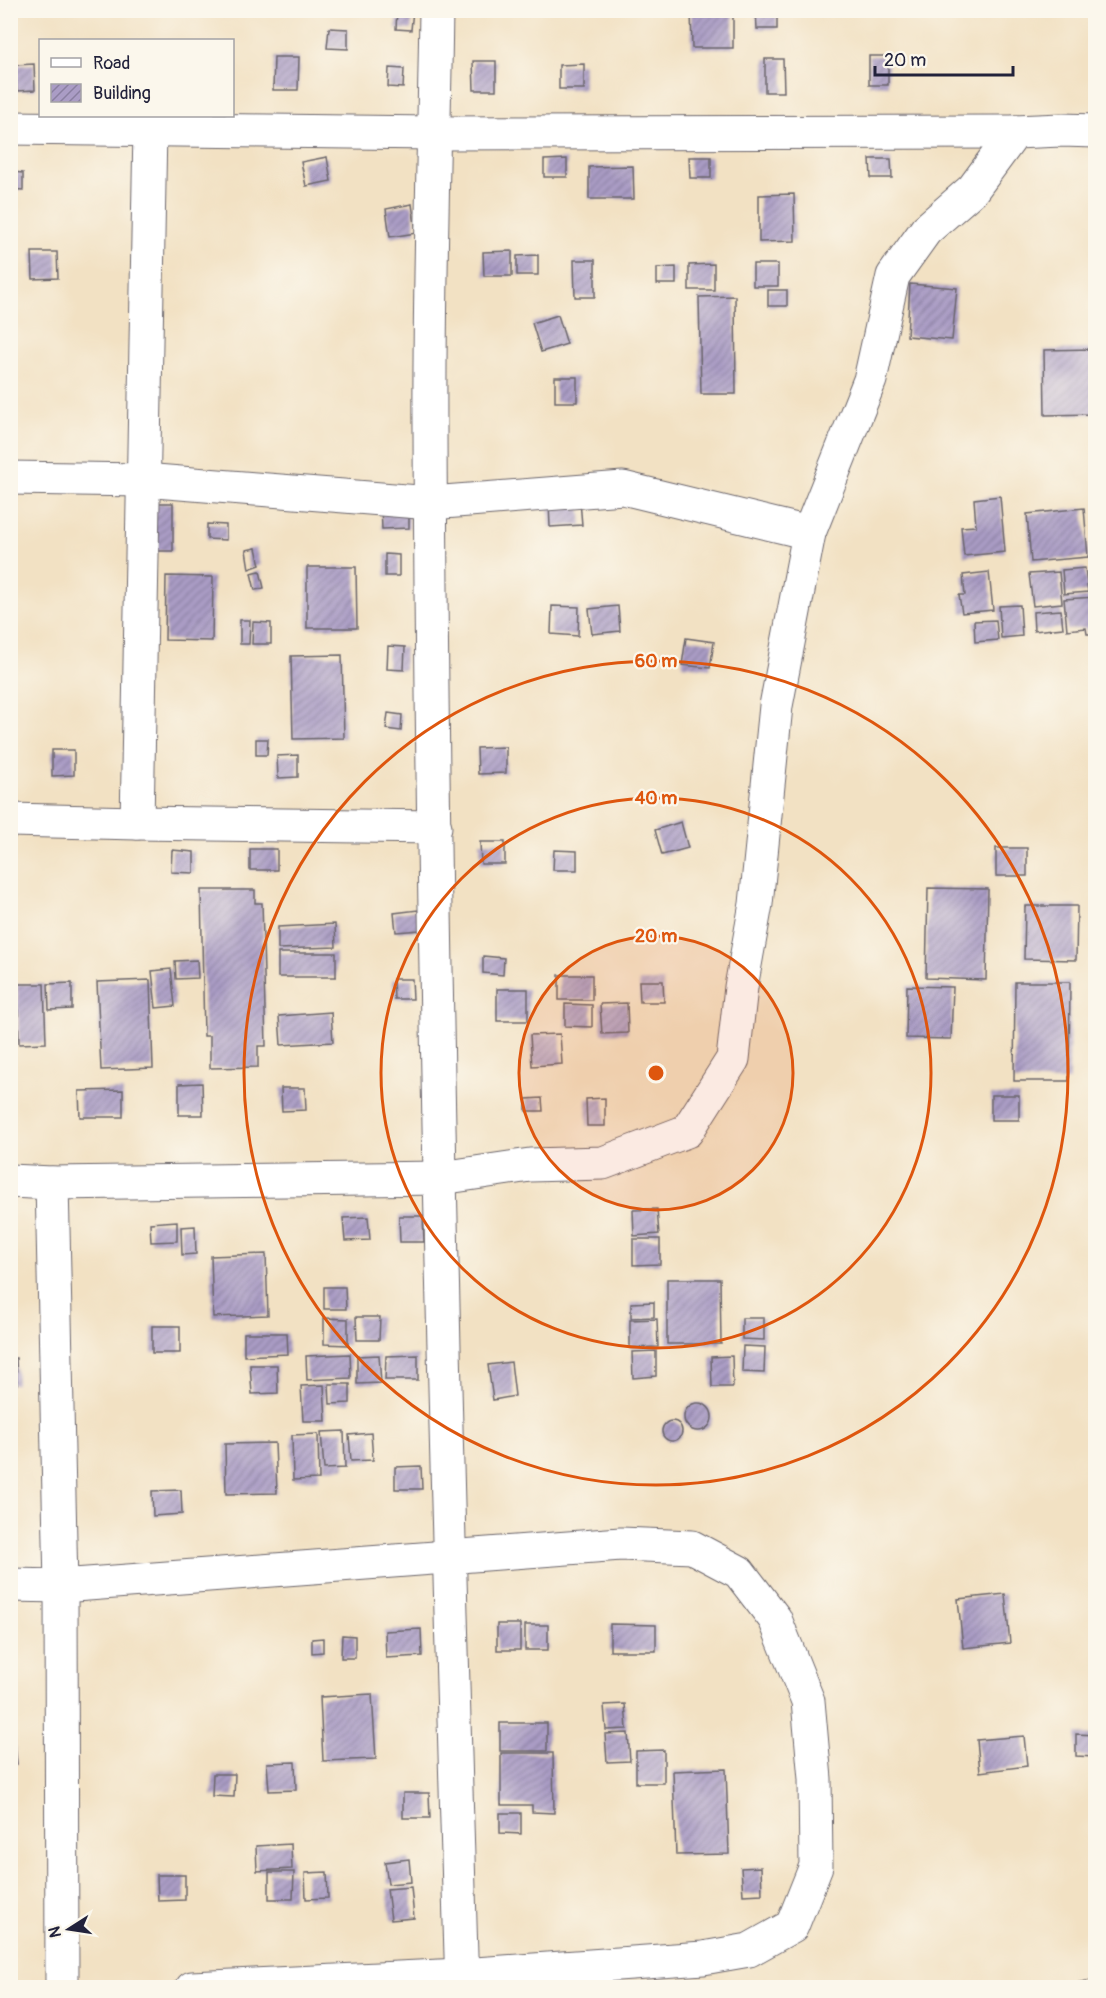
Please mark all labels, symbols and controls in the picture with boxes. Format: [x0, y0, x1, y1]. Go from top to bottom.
legend [39, 39, 234, 117]
scale bar [875, 39, 1013, 77]
text: 20 m [884, 49, 926, 72]
text: Road [93, 52, 130, 75]
text: Building [93, 82, 151, 105]
text: 60 m [635, 650, 677, 673]
text: 40 m [635, 787, 677, 810]
text: 20 m [635, 925, 677, 948]
centre of rings [646, 1063, 666, 1083]
north arrow [39, 1899, 99, 1959]
text: N [44, 1924, 66, 1939]

